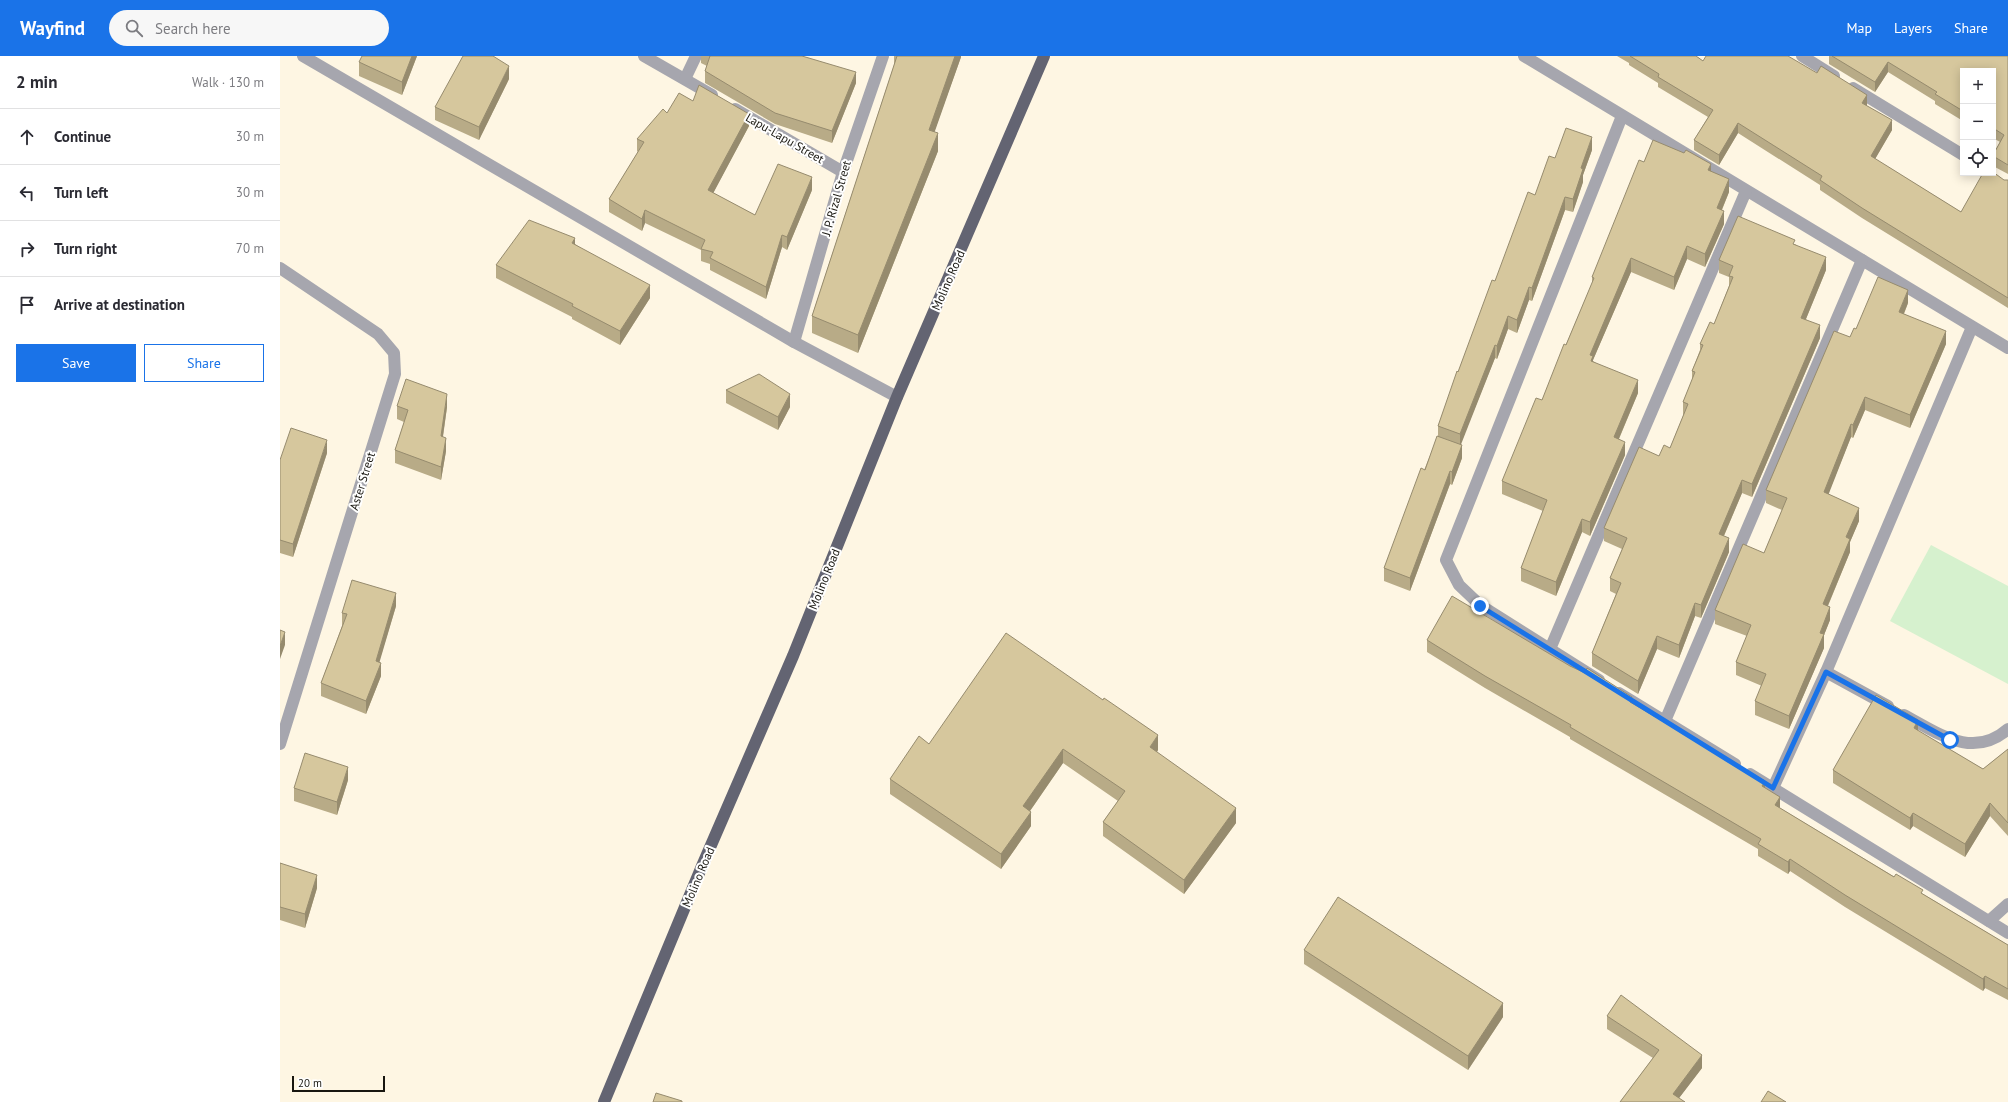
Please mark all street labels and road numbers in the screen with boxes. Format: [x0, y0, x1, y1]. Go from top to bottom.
street label: Lapu-Lapu Street [743, 110, 827, 166]
street label: J. P. Rizal Street [818, 159, 854, 238]
street label: Molino Road [928, 248, 968, 312]
street label: Aster Street [346, 450, 378, 512]
street label: Molino Road [805, 546, 843, 612]
street label: Molino Road [679, 844, 717, 910]

